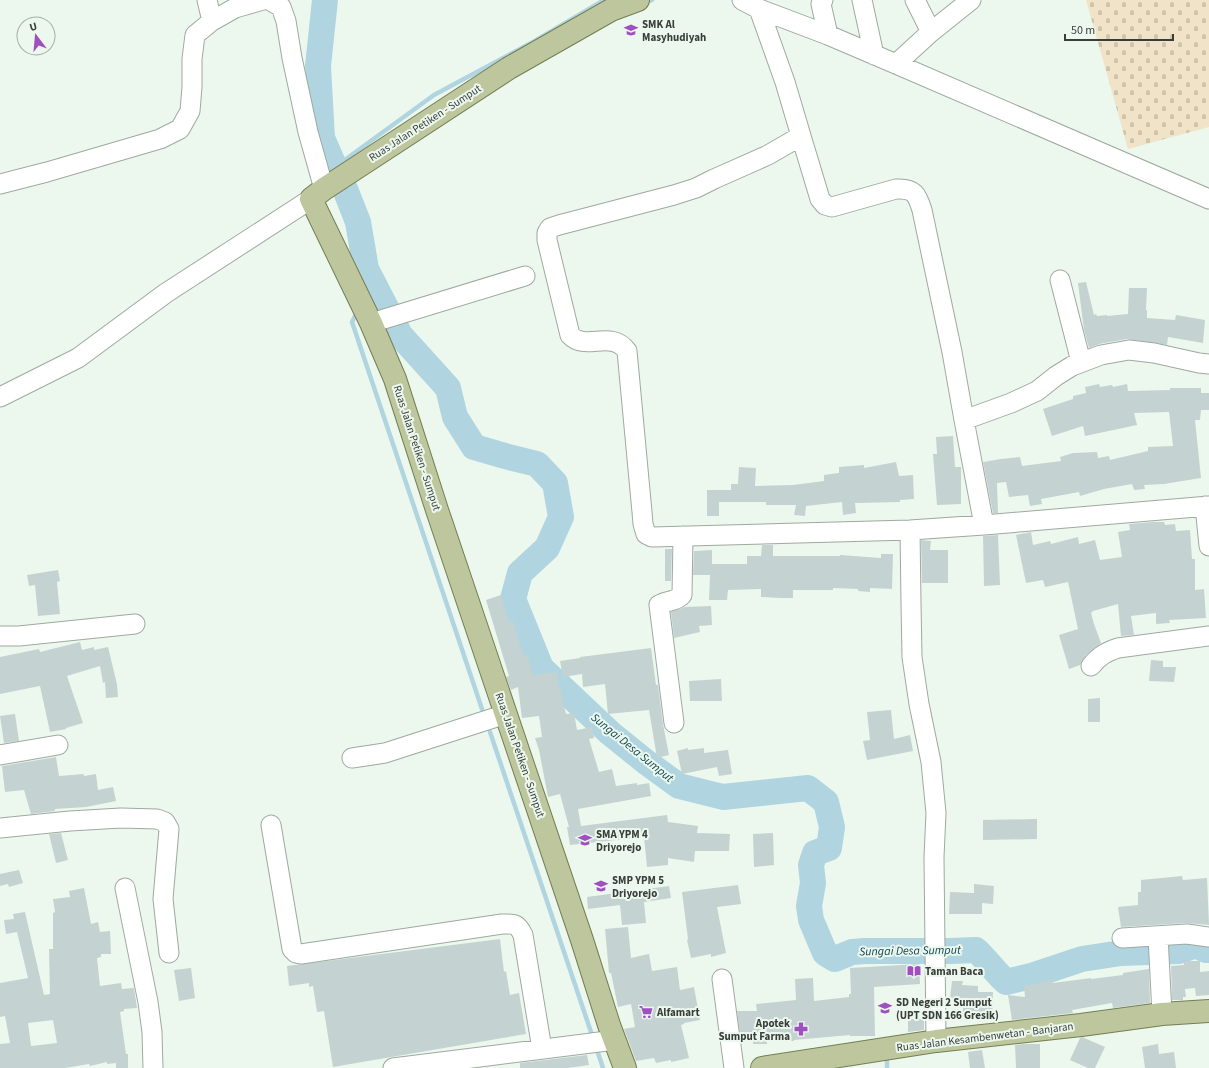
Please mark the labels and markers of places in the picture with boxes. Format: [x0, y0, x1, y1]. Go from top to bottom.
place label: SMK Al Masyhudiyah [642, 17, 706, 45]
school or university icon: SMK Al Masyhudiyah [623, 22, 639, 38]
place label: SMA YPM 4 Driyorejo [596, 827, 648, 855]
school or university icon: SMA YPM 4 Driyorejo [577, 832, 593, 848]
place label: SMP YPM 5 Driyorejo [612, 873, 664, 901]
school or university icon: SMP YPM 5 Driyorejo [593, 878, 609, 894]
library icon: Taman Baca [906, 963, 922, 979]
place label: Taman Baca [925, 964, 983, 979]
place label: SD Negeri 2 Sumput (UPT SDN 166 Gresik) [896, 995, 999, 1023]
school or university icon: SD Negeri 2 Sumput (UPT SDN 166 Gresik) [877, 1000, 893, 1016]
supermarket icon: Alfamart [638, 1004, 654, 1020]
place label: Alfamart [656, 1005, 700, 1020]
place label: Apotek Sumput Farma [719, 1016, 790, 1044]
pharmacy icon: Apotek Sumput Farma [793, 1021, 809, 1037]

